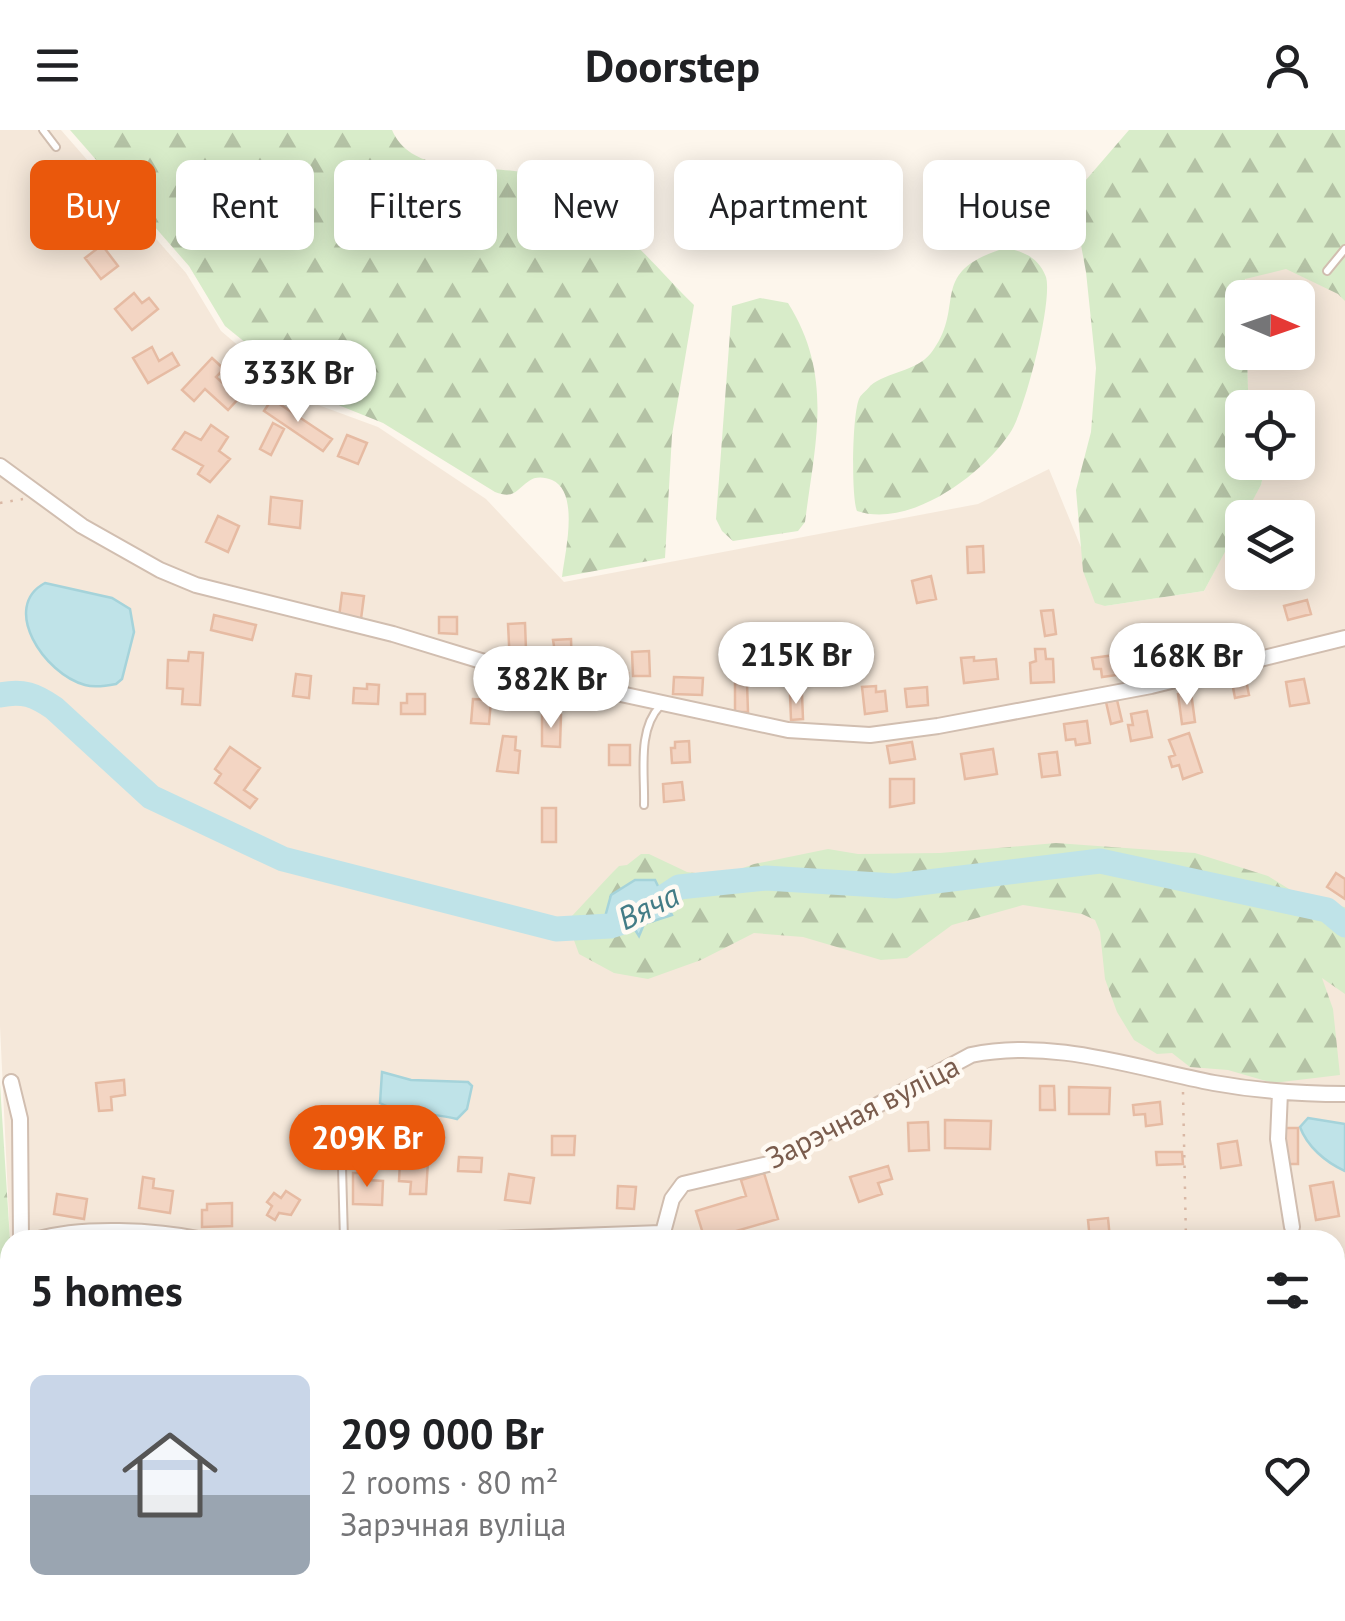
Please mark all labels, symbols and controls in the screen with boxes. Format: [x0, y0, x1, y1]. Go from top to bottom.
text: Doorstep [585, 36, 760, 94]
icon: menu [30, 38, 85, 93]
icon: person [1260, 38, 1315, 93]
chip: Buy [30, 160, 156, 250]
chip: Rent [176, 160, 314, 250]
chip: Filters [334, 160, 497, 250]
chip: New [517, 160, 654, 250]
chip: Apartment [674, 160, 903, 250]
chip: House [923, 160, 1086, 250]
north arrow [1225, 280, 1315, 370]
map controls [1225, 280, 1315, 590]
pin: 333K Br [206, 340, 390, 425]
text: 333K Br [242, 351, 354, 393]
button: locate [1225, 390, 1315, 480]
button: layers [1225, 500, 1315, 590]
pin: 215K Br [704, 622, 888, 707]
pin: 168K Br [1095, 623, 1279, 708]
text: 215K Br [740, 633, 852, 675]
text: 168K Br [1131, 634, 1243, 676]
pin: 382K Br [459, 646, 643, 731]
text: 382K Br [495, 657, 607, 699]
water label: Вяча [610, 873, 686, 939]
street label: Зарэчная вуліца [759, 1045, 965, 1177]
pin: 209K Br [275, 1105, 459, 1190]
text: 209K Br [311, 1116, 423, 1158]
text: 5 homes [30, 1263, 183, 1318]
icon: filters [1260, 1263, 1315, 1318]
text: 209 000 Br [340, 1406, 544, 1461]
icon: home [110, 1415, 230, 1535]
icon: heart [1260, 1448, 1315, 1503]
text: 2 rooms · 80 m² [340, 1461, 558, 1503]
text: Зарэчная вуліца [340, 1503, 566, 1545]

